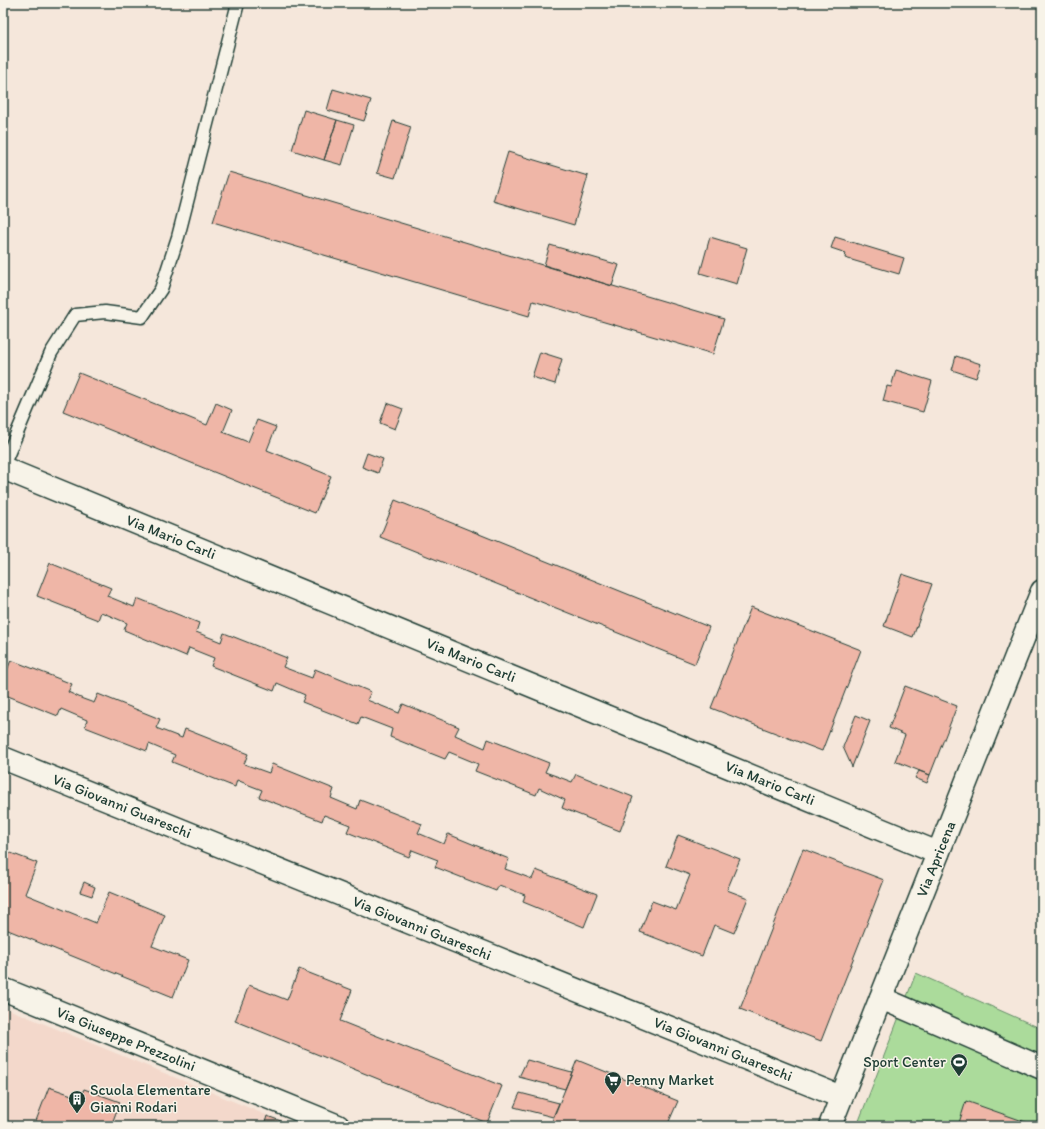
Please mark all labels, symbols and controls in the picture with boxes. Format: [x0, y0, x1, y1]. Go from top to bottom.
street label: Via Mario Carli [123, 511, 219, 563]
street label: Via Mario Carli [423, 634, 519, 686]
street label: Via Mario Carli [722, 757, 818, 809]
street label: Via Giovanni Guareschi [50, 770, 194, 842]
street label: Via Apricena [913, 818, 960, 900]
street label: Via Giovanni Guareschi [350, 892, 494, 964]
street label: Via Giuseppe Prezzolini [54, 1003, 198, 1075]
street label: Via Giovanni Guareschi [651, 1013, 795, 1085]
sports icon: Sport Center [949, 1052, 969, 1077]
place label: Sport Center [863, 1053, 946, 1071]
supermarket icon: Penny Market [603, 1070, 623, 1095]
place label: Penny Market [626, 1071, 715, 1089]
place label: Scuola Elementare Gianni Rodari [90, 1081, 211, 1116]
building icon: Scuola Elementare Gianni Rodari [67, 1089, 87, 1114]

